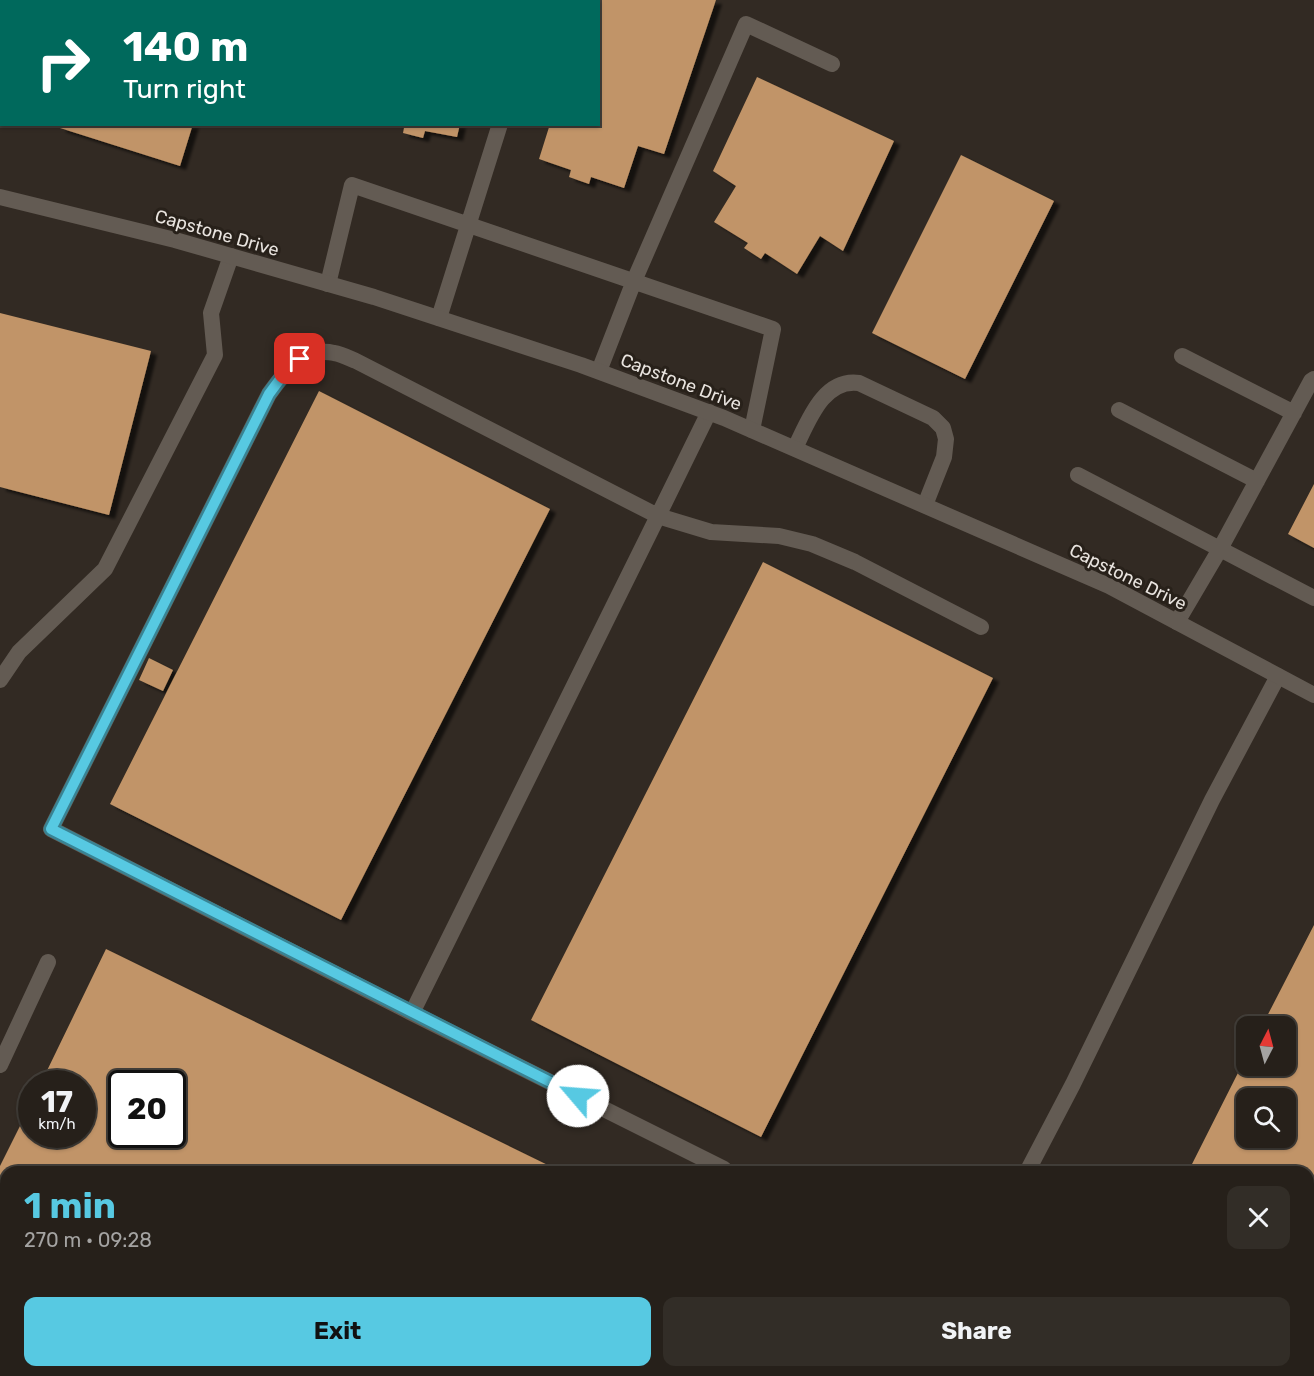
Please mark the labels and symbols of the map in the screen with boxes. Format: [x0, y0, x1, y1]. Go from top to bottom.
street label: Capstone Drive [152, 205, 282, 261]
pin [274, 333, 325, 384]
street label: Capstone Drive [617, 349, 745, 415]
street label: Capstone Drive [1066, 539, 1190, 615]
north arrow [1236, 1016, 1296, 1076]
position arrow [546, 1064, 610, 1128]
speed limit sign: 20 [108, 1070, 186, 1148]

